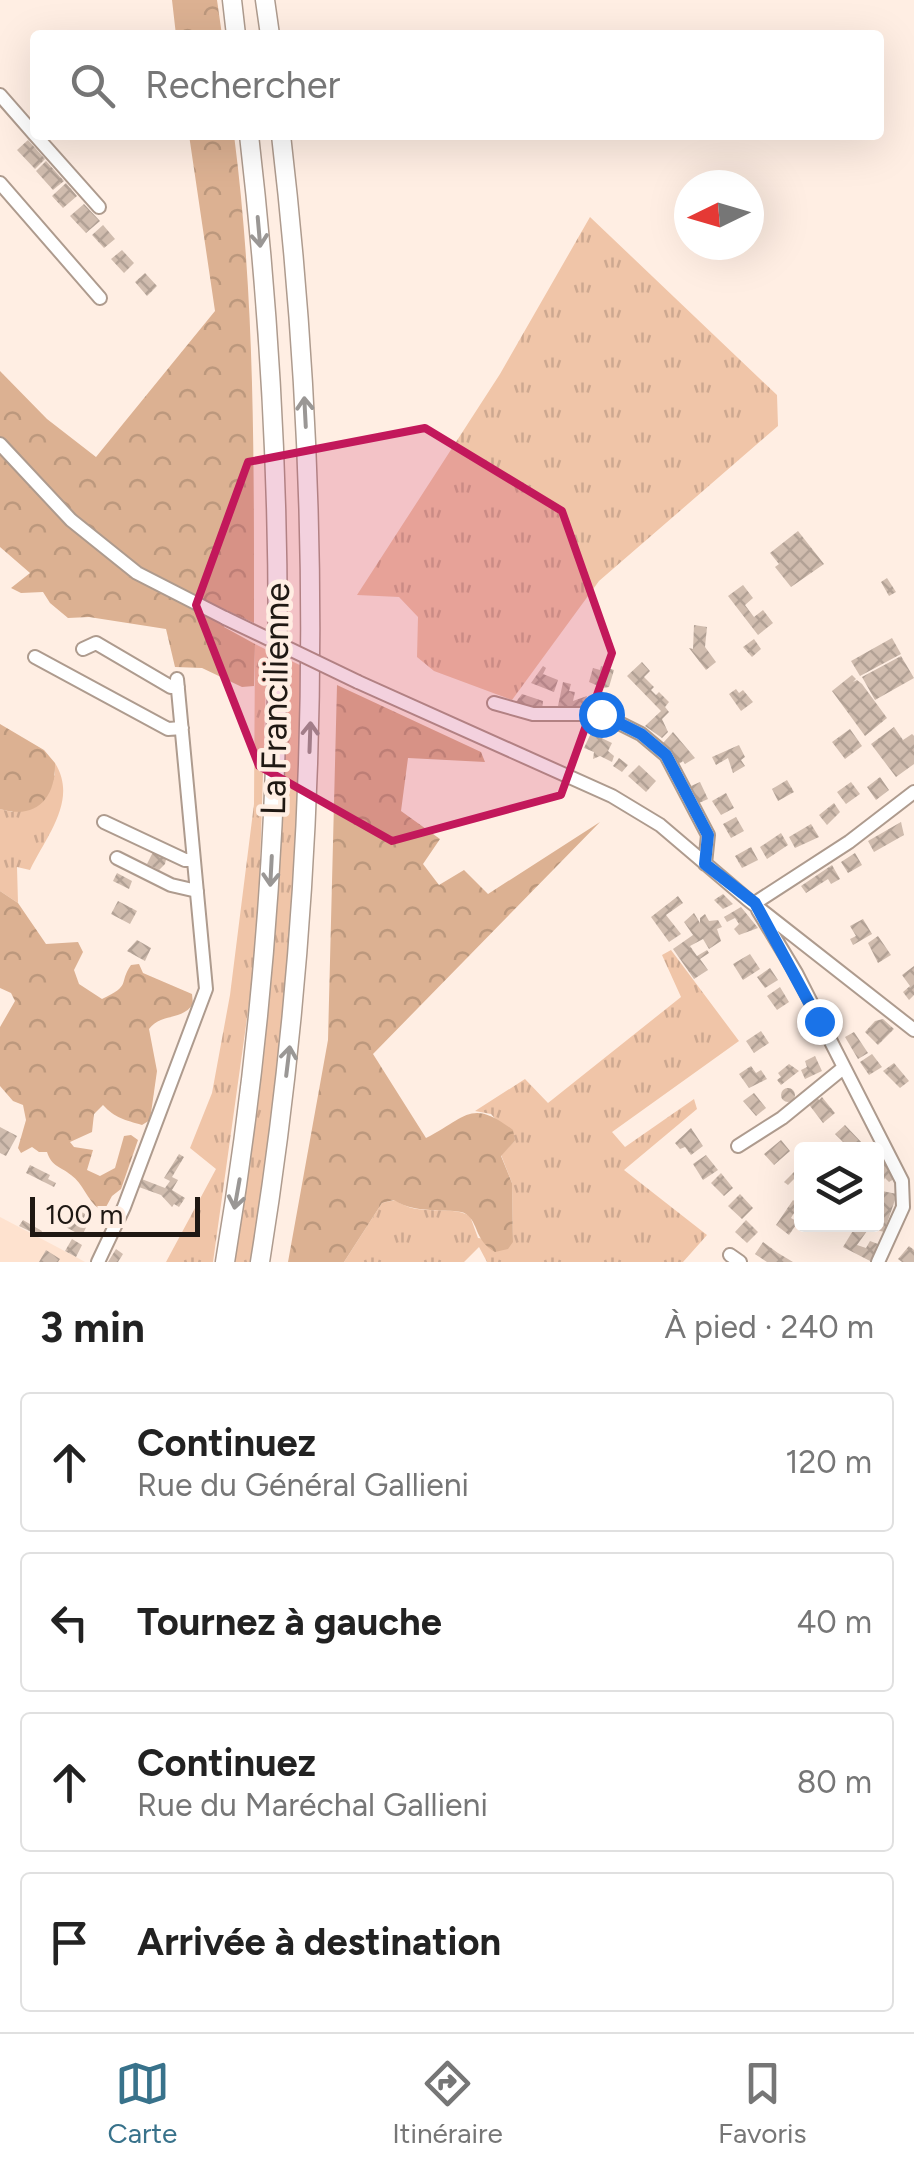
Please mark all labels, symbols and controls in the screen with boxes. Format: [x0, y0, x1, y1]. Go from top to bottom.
search box [30, 30, 884, 140]
icon: search [65, 58, 120, 113]
text: Rechercher [145, 62, 340, 108]
north arrow [674, 170, 764, 260]
one-way arrow [250, 215, 269, 247]
one-way arrow [295, 397, 314, 429]
street label: La Francilienne [252, 582, 298, 816]
route start [579, 692, 625, 738]
one-way arrow [300, 722, 319, 754]
one-way arrow [262, 855, 281, 887]
route end [797, 999, 843, 1045]
one-way arrow [279, 1046, 297, 1078]
map controls [794, 1142, 884, 1232]
button: layers [794, 1142, 884, 1232]
one-way arrow [226, 1177, 245, 1209]
scale bar [30, 1192, 200, 1236]
text: 100 m [45, 1197, 123, 1231]
text: 3 min [40, 1302, 145, 1353]
text: À pied · 240 m [665, 1308, 874, 1346]
text: Continuez [137, 1420, 316, 1466]
icon: ahead [42, 1435, 97, 1490]
text: 120 m [785, 1443, 872, 1481]
text: Rue du Général Gallieni [137, 1466, 469, 1504]
icon: left [42, 1595, 97, 1650]
text: Tournez à gauche [137, 1599, 442, 1645]
text: 40 m [796, 1603, 872, 1641]
text: Continuez [137, 1740, 316, 1786]
icon: ahead [42, 1755, 97, 1810]
text: 80 m [797, 1763, 872, 1801]
text: Rue du Maréchal Gallieni [137, 1786, 488, 1824]
icon: arrive [42, 1915, 97, 1970]
text: Arrivée à destination [137, 1919, 501, 1965]
tab: Carte [108, 2056, 177, 2150]
tab: Itinéraire [392, 2056, 503, 2150]
tab: Favoris [718, 2056, 806, 2150]

